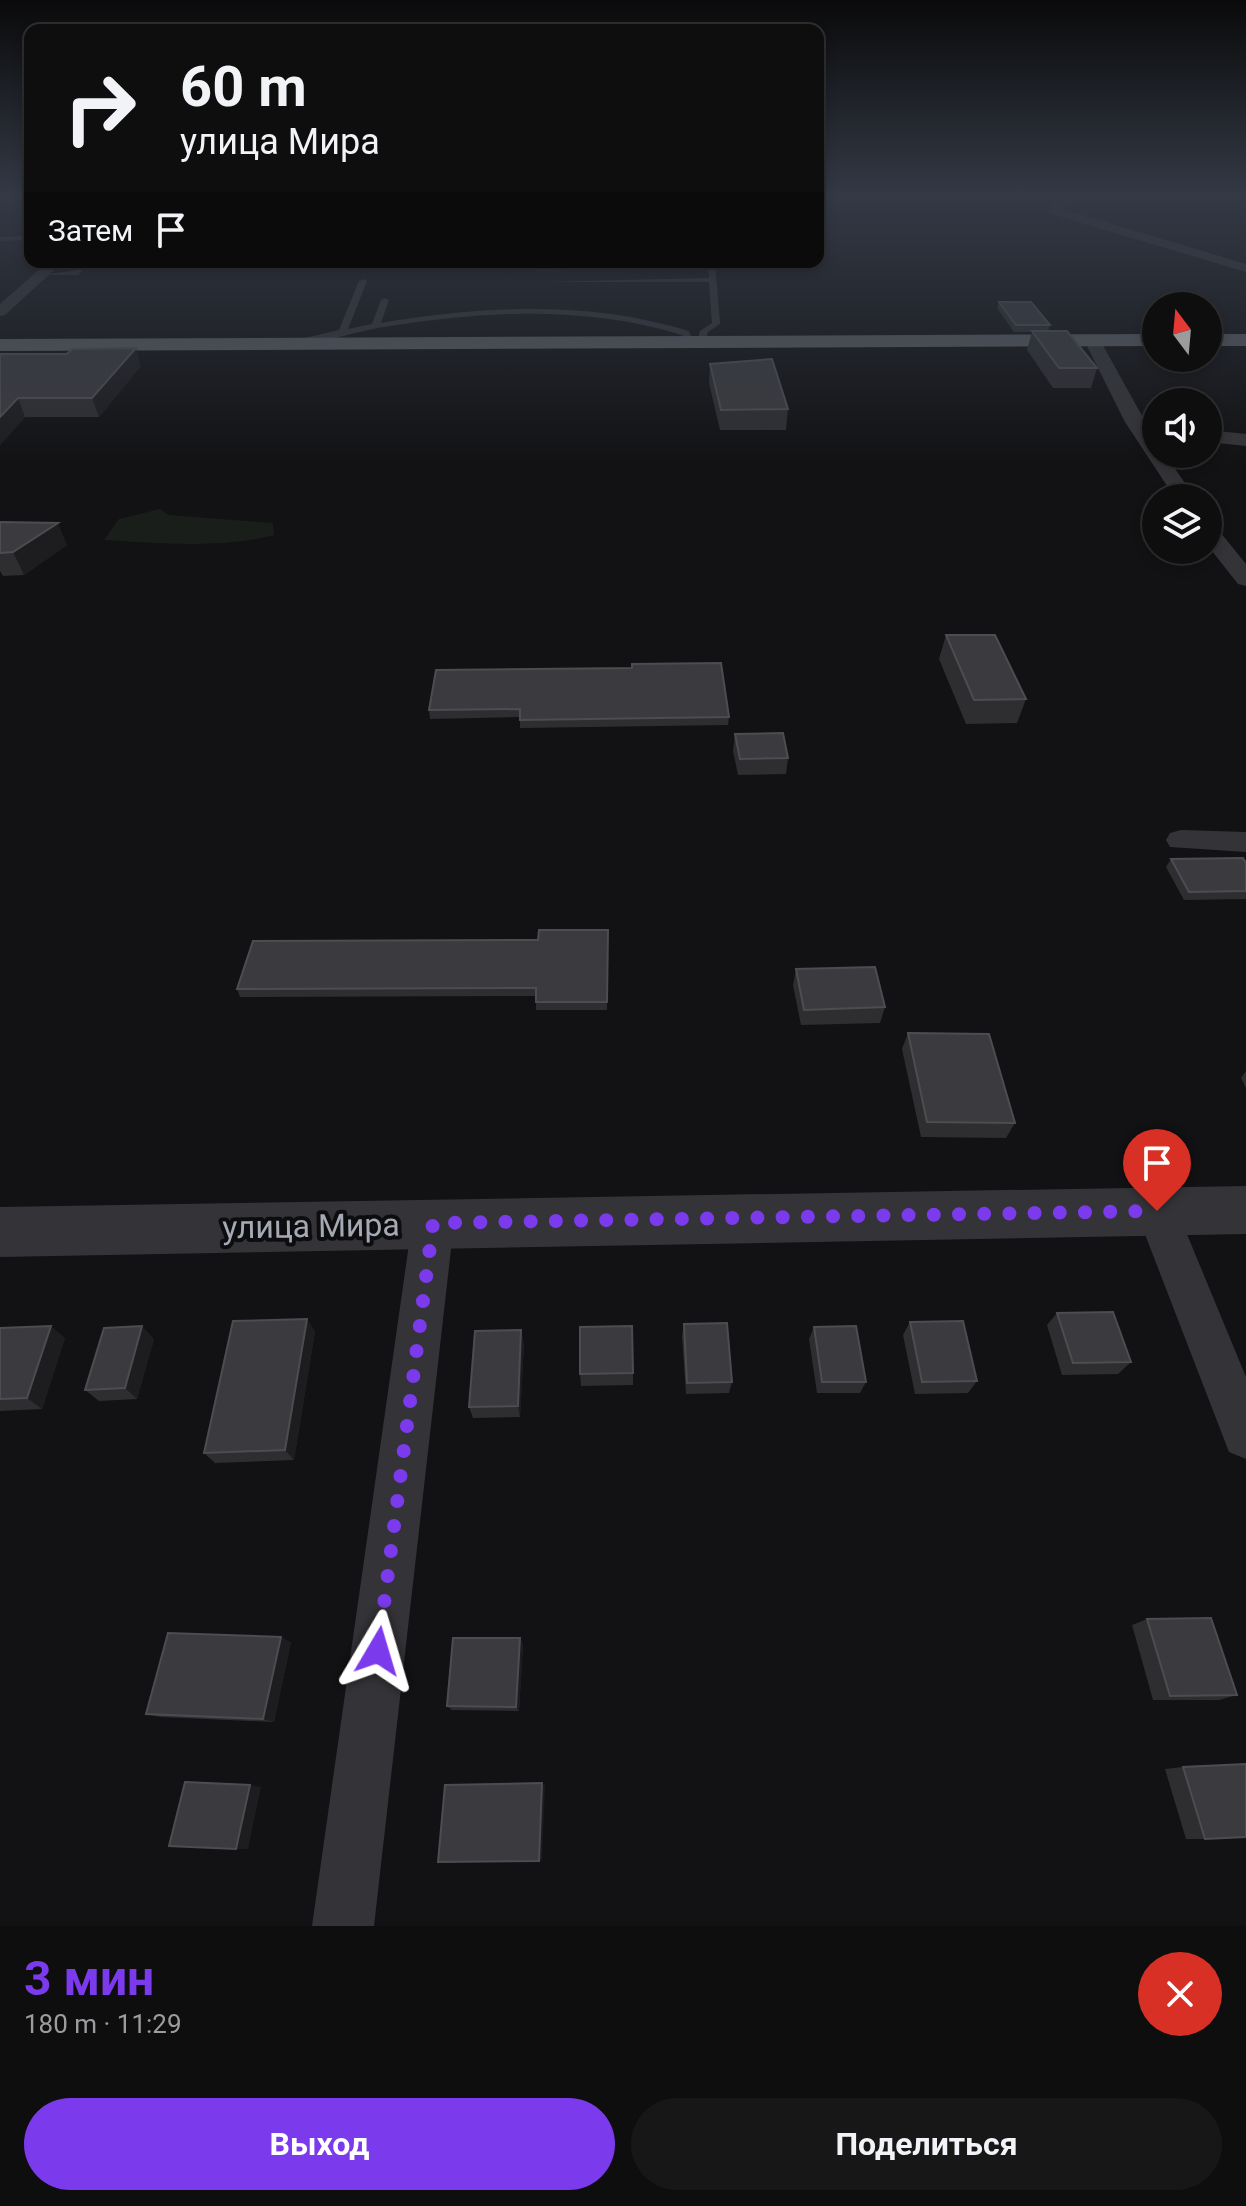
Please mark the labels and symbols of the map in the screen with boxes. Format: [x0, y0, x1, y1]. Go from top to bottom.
north arrow [1142, 292, 1222, 372]
pin [1123, 1129, 1191, 1211]
street label: улица Мира [222, 1205, 400, 1247]
position arrow [336, 1609, 420, 1693]

